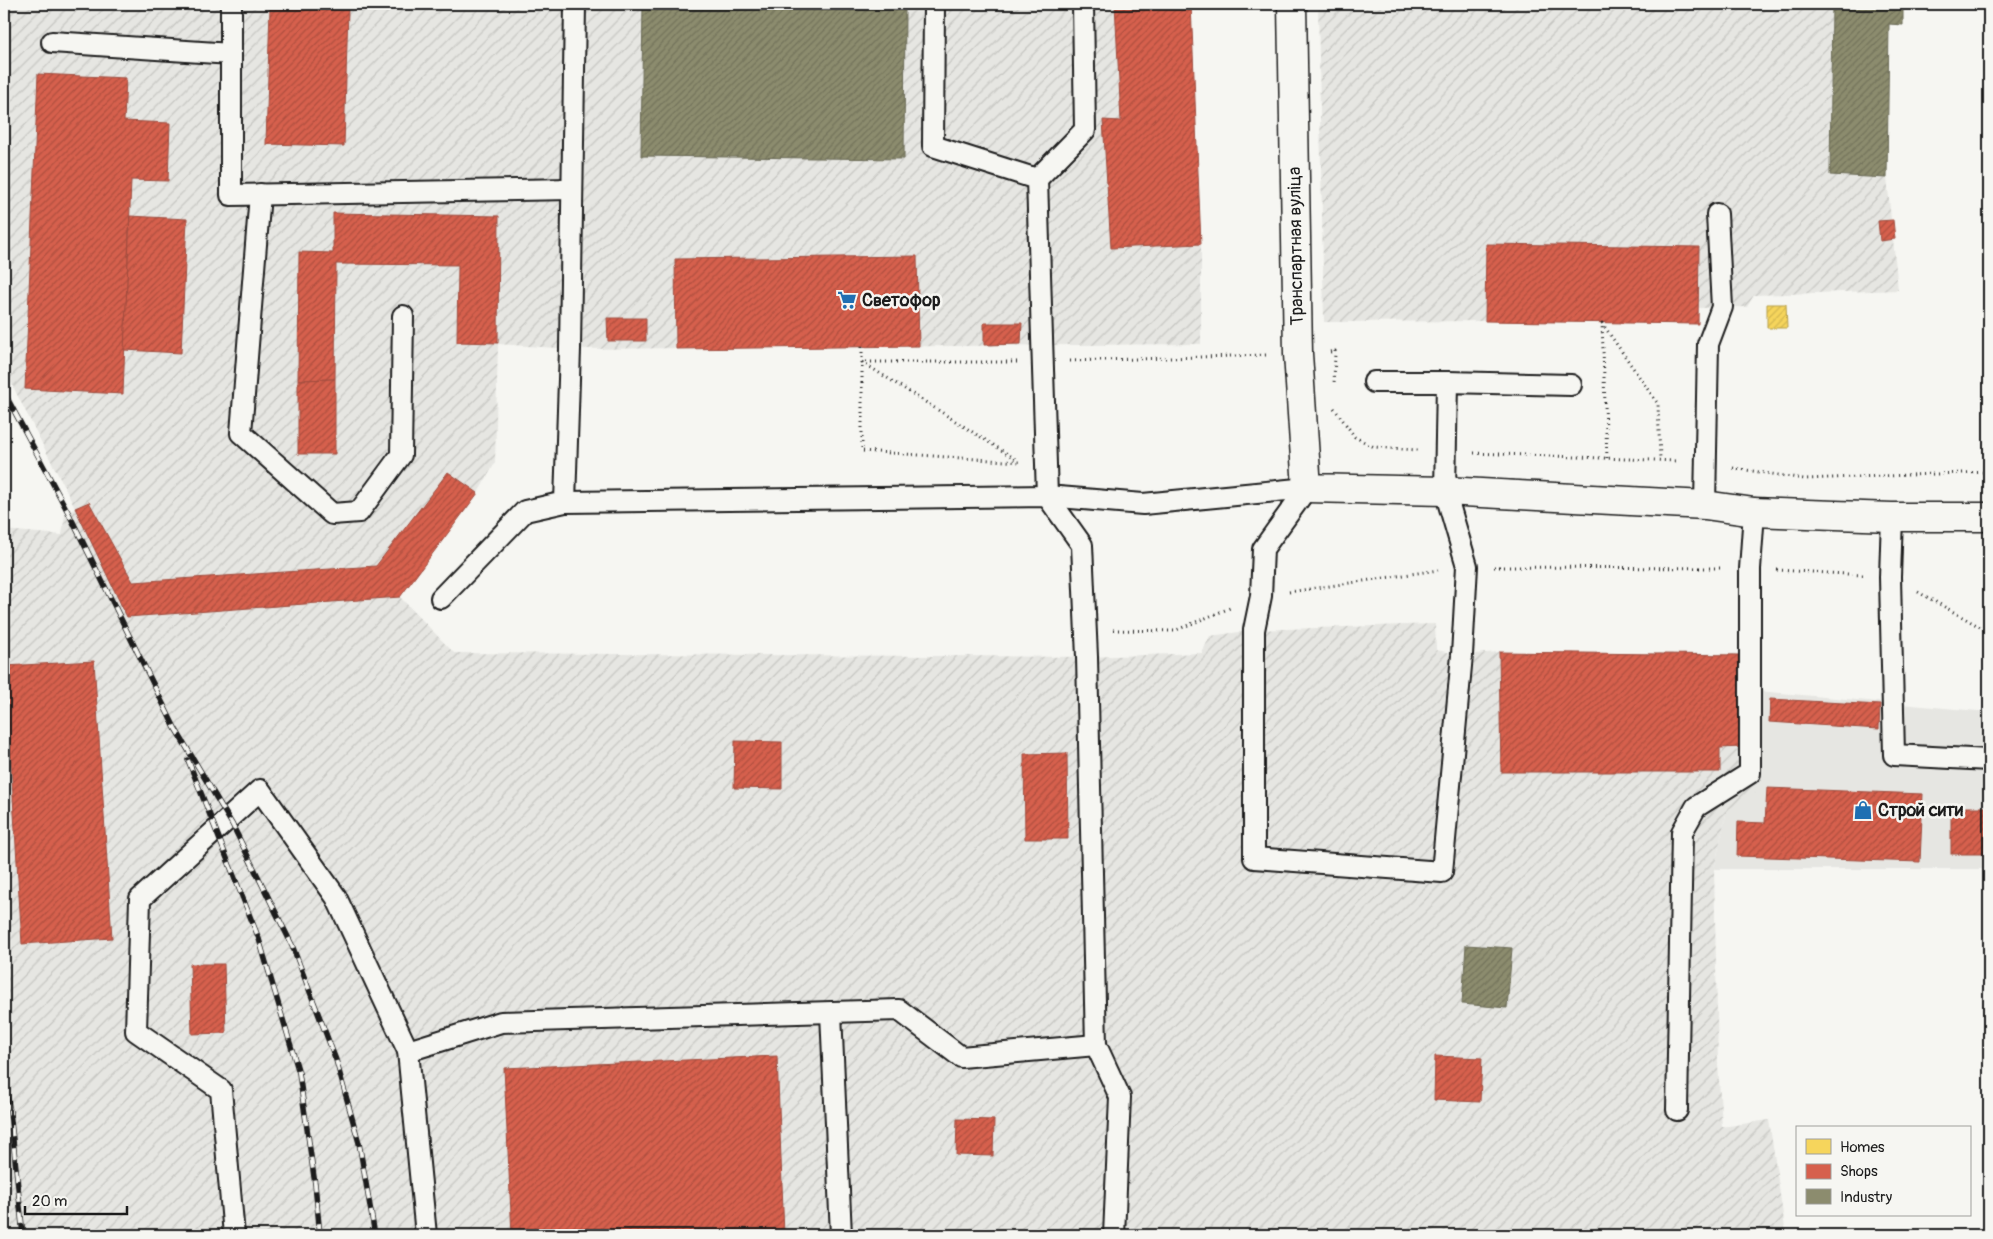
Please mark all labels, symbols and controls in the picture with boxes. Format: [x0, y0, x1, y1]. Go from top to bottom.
street label: Транспартная вуліца [1283, 166, 1309, 326]
supermarket icon: Светофор [836, 289, 858, 311]
place label: Светофор [862, 289, 941, 312]
shop icon: Строй сити [1852, 799, 1874, 821]
place label: Строй сити [1878, 799, 1963, 822]
legend [1796, 1126, 1970, 1216]
text: Homes [1840, 1138, 1885, 1157]
text: Shops [1840, 1162, 1878, 1181]
scale bar [25, 1184, 128, 1216]
text: Industry [1840, 1188, 1893, 1207]
text: 20 m [32, 1192, 67, 1211]

